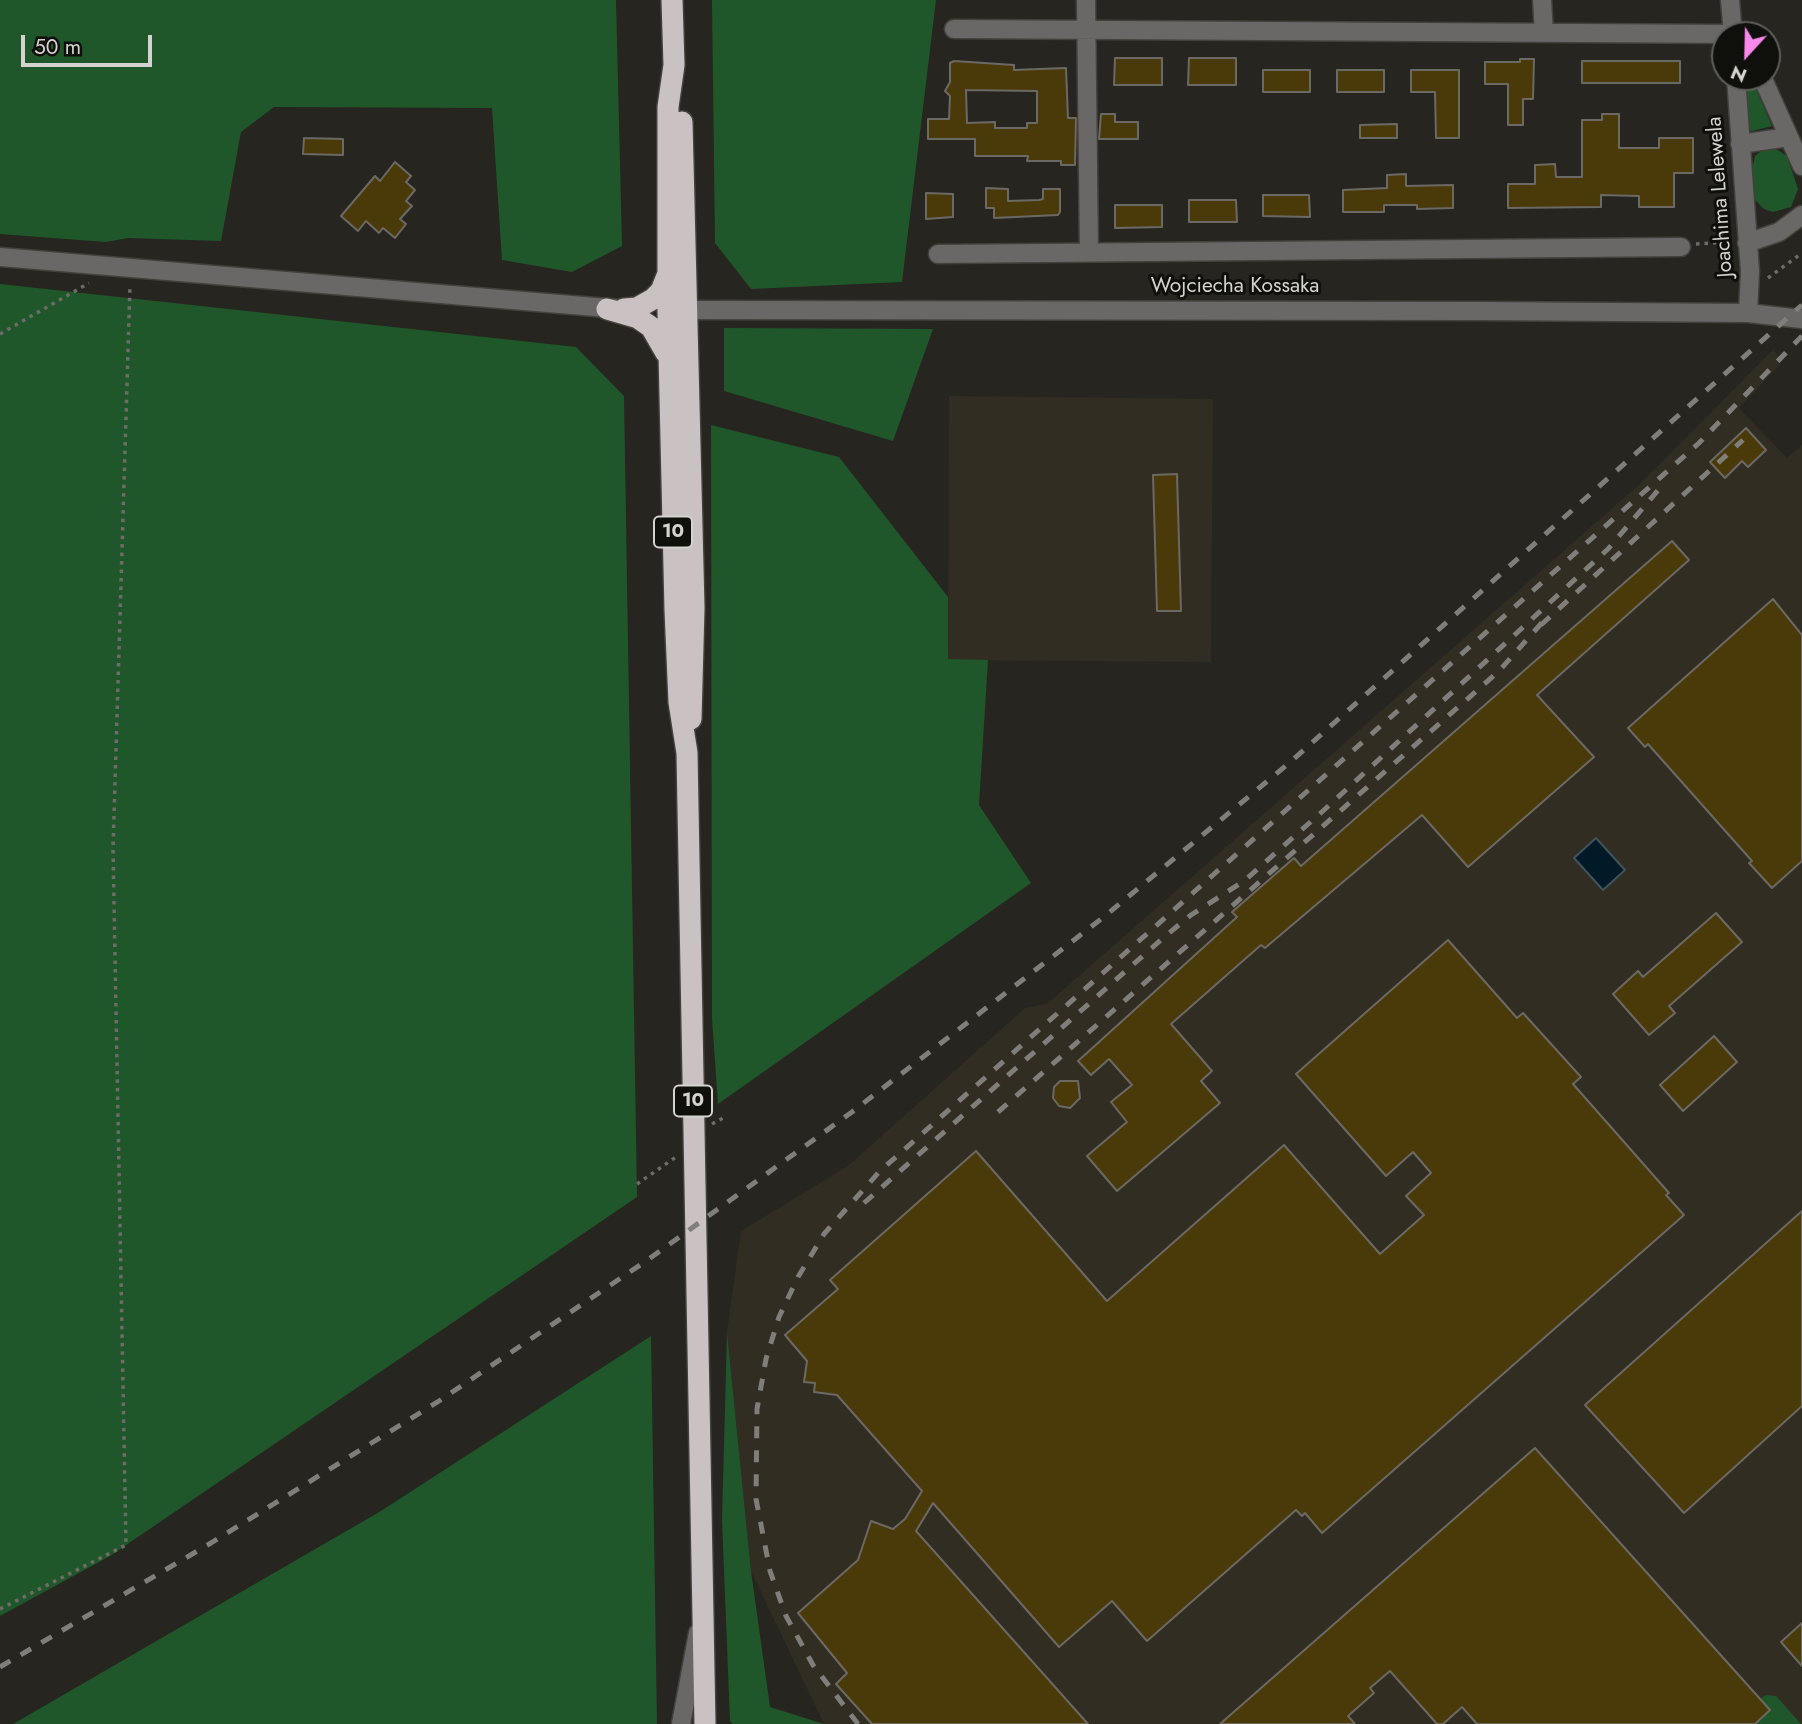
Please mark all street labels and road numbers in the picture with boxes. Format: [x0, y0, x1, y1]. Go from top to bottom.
street label: Joachima Lelewela [1703, 116, 1739, 278]
street label: Wojciecha Kossaka [1151, 274, 1319, 300]
road number: 10 [654, 516, 692, 548]
road number: 10 [674, 1086, 712, 1116]

